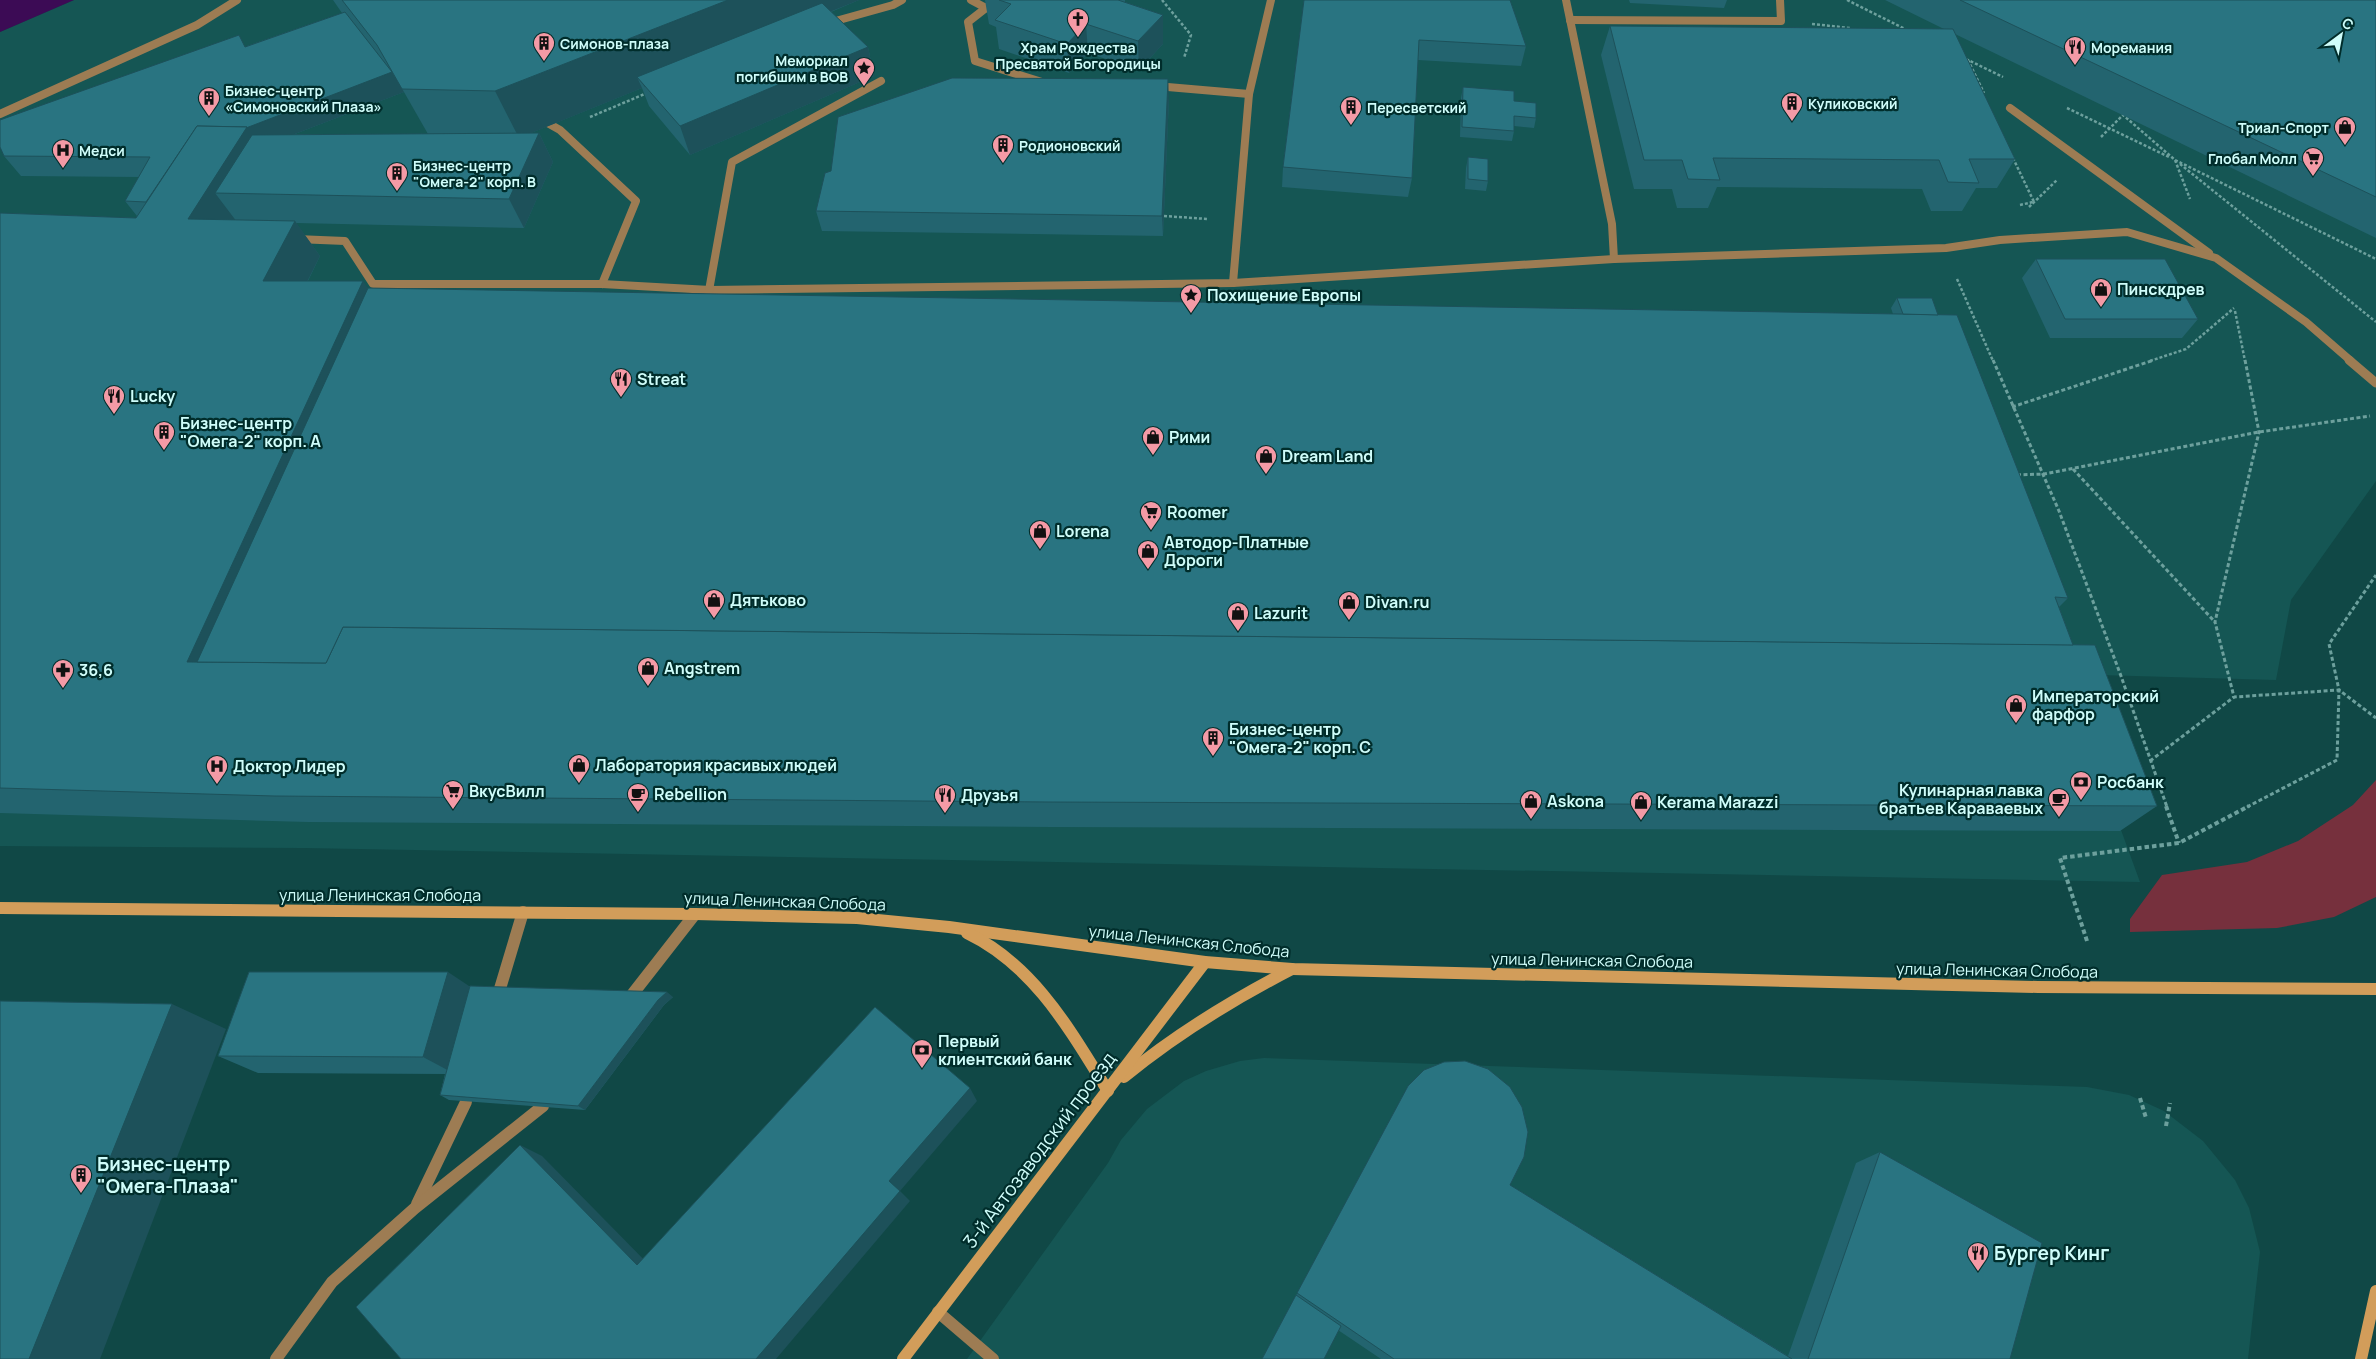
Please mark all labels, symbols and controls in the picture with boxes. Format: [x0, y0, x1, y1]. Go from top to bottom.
church icon: Храм Рождества Пресвятой Богородицы [1066, 7, 1090, 38]
north arrow [2316, 10, 2366, 60]
text: С [2339, 13, 2358, 34]
building icon: Симонов-плаза [532, 31, 556, 62]
place label: Симонов-плаза [560, 34, 669, 53]
restaurant icon: Моремания [2063, 35, 2087, 66]
place label: Храм Рождества Пресвятой Богородицы [995, 38, 1161, 73]
place label: Моремания [2091, 38, 2172, 57]
place label: Мемориал погибшим в ВОВ [736, 51, 848, 86]
place icon: Мемориал погибшим в ВОВ [852, 56, 876, 87]
place label: Бизнес-центр «Симоновский Плаза» [225, 81, 382, 116]
building icon: Бизнес-центр «Симоновский Плаза» [197, 86, 221, 117]
building icon: Куликовский [1780, 91, 1804, 122]
place label: Куликовский [1808, 94, 1897, 113]
building icon: Пересветский [1339, 95, 1363, 126]
place label: Пересветский [1367, 98, 1467, 117]
shop icon: Триал-Спорт [2333, 115, 2357, 146]
place label: Триал-Спорт [2238, 118, 2330, 137]
building icon: Родионовский [991, 133, 1015, 164]
place label: Родионовский [1019, 136, 1120, 155]
hospital icon: Медси [51, 138, 75, 169]
place label: Медси [79, 141, 125, 160]
supermarket icon: Глобал Молл [2301, 146, 2325, 177]
place label: Глобал Молл [2208, 149, 2297, 168]
place label: Бизнес-центр "Омега-2" корп. B [413, 156, 536, 191]
building icon: Бизнес-центр "Омега-2" корп. B [385, 161, 409, 192]
shop icon: Пинскдрев [2089, 277, 2113, 308]
place label: Пинскдрев [2117, 278, 2205, 300]
place icon: Похищение Европы [1179, 283, 1203, 314]
place label: Похищение Европы [1207, 284, 1361, 306]
restaurant icon: Streat [609, 367, 633, 398]
place label: Streat [637, 368, 686, 390]
restaurant icon: Lucky [102, 384, 126, 415]
place label: Lucky [130, 385, 175, 407]
place label: Бизнес-центр "Омега-2" корп. A [180, 412, 321, 452]
building icon: Бизнес-центр "Омега-2" корп. A [152, 420, 176, 451]
shop icon: Рими [1141, 425, 1165, 456]
place label: Рими [1169, 426, 1210, 448]
shop icon: Dream Land [1254, 444, 1278, 475]
place label: Dream Land [1282, 445, 1373, 467]
supermarket icon: Roomer [1139, 500, 1163, 531]
place label: Roomer [1167, 501, 1228, 523]
shop icon: Lorena [1028, 519, 1052, 550]
place label: Lorena [1056, 520, 1109, 542]
place label: Автодор-Платные Дороги [1164, 531, 1309, 571]
shop icon: Автодор-Платные Дороги [1136, 539, 1160, 570]
shop icon: Дятьково [702, 588, 726, 619]
place label: Дятьково [730, 589, 806, 611]
shop icon: Divan.ru [1337, 590, 1361, 621]
place label: Divan.ru [1365, 591, 1430, 613]
shop icon: Lazurit [1226, 601, 1250, 632]
place label: Lazurit [1254, 602, 1308, 624]
shop icon: Angstrem [636, 656, 660, 687]
place label: Angstrem [664, 657, 740, 679]
pharmacy icon: 36,6 [51, 658, 75, 689]
place label: 36,6 [79, 659, 113, 681]
place label: Императорский фарфор [2032, 685, 2159, 725]
shop icon: Императорский фарфор [2004, 693, 2028, 724]
place label: Бизнес-центр "Омега-2" корп. C [1229, 718, 1371, 758]
building icon: Бизнес-центр "Омега-2" корп. C [1201, 726, 1225, 757]
shop icon: Лаборатория красивых людей [567, 753, 591, 784]
hospital icon: Доктор Лидер [205, 754, 229, 785]
place label: Лаборатория красивых людей [595, 754, 837, 776]
place label: Доктор Лидер [233, 755, 346, 777]
bank icon: Росбанк [2069, 770, 2093, 801]
place label: Росбанк [2097, 771, 2164, 793]
supermarket icon: ВкусВилл [441, 779, 465, 810]
place label: Кулинарная лавка братьев Караваевых [1879, 779, 2043, 819]
place label: ВкусВилл [469, 780, 545, 802]
cafe icon: Rebellion [626, 782, 650, 813]
place label: Rebellion [654, 783, 727, 805]
restaurant icon: Друзья [933, 783, 957, 814]
place label: Друзья [961, 784, 1018, 806]
cafe icon: Кулинарная лавка братьев Караваевых [2047, 787, 2071, 818]
shop icon: Askona [1519, 789, 1543, 820]
place label: Askona [1547, 790, 1604, 812]
shop icon: Kerama Marazzi [1629, 790, 1653, 821]
place label: Kerama Marazzi [1657, 791, 1778, 813]
street label: улица Ленинская Слобода [279, 884, 481, 906]
street label: улица Ленинская Слобода [684, 886, 886, 916]
street label: улица Ленинская Слобода [1087, 919, 1291, 963]
street label: улица Ленинская Слобода [1491, 947, 1693, 973]
street label: улица Ленинская Слобода [1896, 957, 2098, 983]
place label: Первый клиентский банк [938, 1030, 1072, 1070]
bank icon: Первый клиентский банк [910, 1038, 934, 1069]
street label: 3-й Автозаводский проезд [957, 1047, 1121, 1253]
place label: Бизнес-центр "Омега-Плаза" [97, 1151, 239, 1199]
building icon: Бизнес-центр "Омега-Плаза" [69, 1163, 93, 1194]
place label: Бургер Кинг [1994, 1240, 2109, 1266]
restaurant icon: Бургер Кинг [1966, 1241, 1990, 1272]

